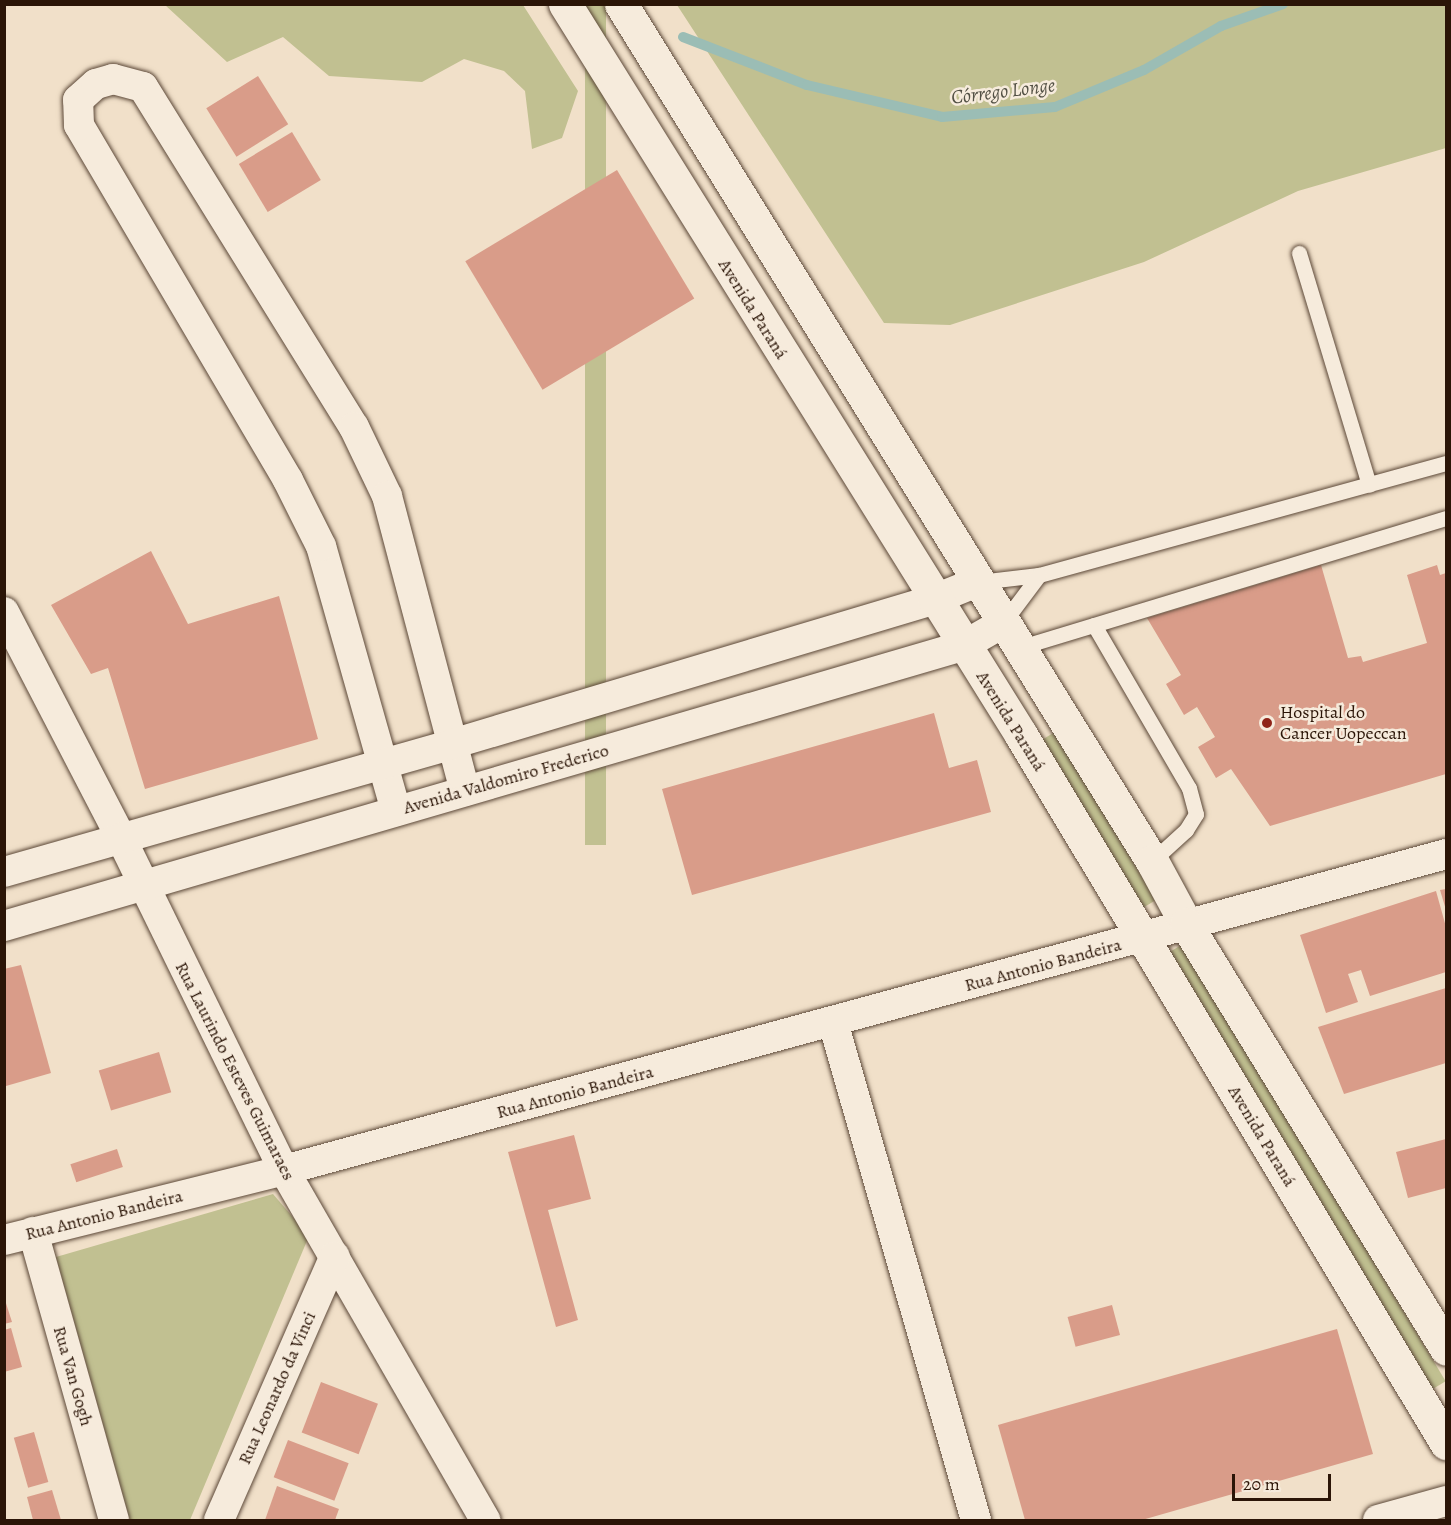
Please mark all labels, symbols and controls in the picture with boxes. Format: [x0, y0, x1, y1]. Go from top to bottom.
water label: Córrego Longe [950, 73, 1056, 109]
street label: Avenida Paraná [714, 255, 792, 363]
street label: Avenida Paraná [972, 667, 1050, 775]
place label: Hospital do Cancer Uopeccan [1280, 702, 1407, 744]
marker: Hospital do Cancer Uopeccan [1258, 714, 1276, 732]
street label: Avenida Valdomiro Frederico [401, 739, 611, 819]
street label: Rua Antonio Bandeira [962, 934, 1124, 996]
street label: Rua Laurindo Esteves Guimaraes [170, 958, 300, 1184]
street label: Rua Antonio Bandeira [494, 1061, 656, 1123]
street label: Avenida Paraná [1223, 1082, 1301, 1190]
street label: Rua Antonio Bandeira [23, 1185, 185, 1245]
street label: Rua Leonardo da Vinci [234, 1308, 320, 1468]
street label: Rua Van Gogh [48, 1324, 98, 1428]
scale bar [1235, 1462, 1334, 1500]
text: 20 m [1243, 1472, 1280, 1496]

